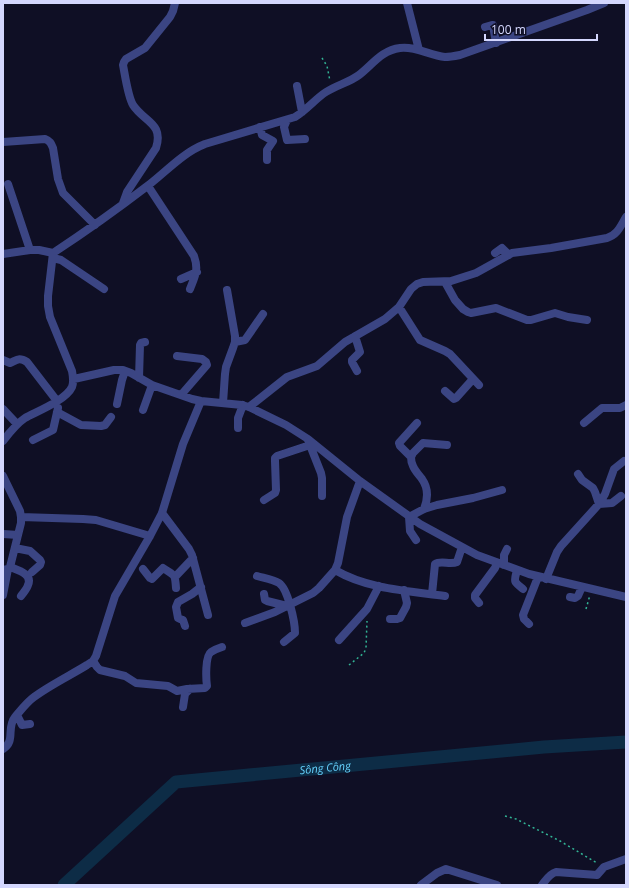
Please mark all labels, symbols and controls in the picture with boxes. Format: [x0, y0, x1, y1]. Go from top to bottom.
scale bar [485, 16, 597, 42]
text: 100 m [491, 21, 526, 38]
water label: Sông Công [299, 757, 353, 777]

